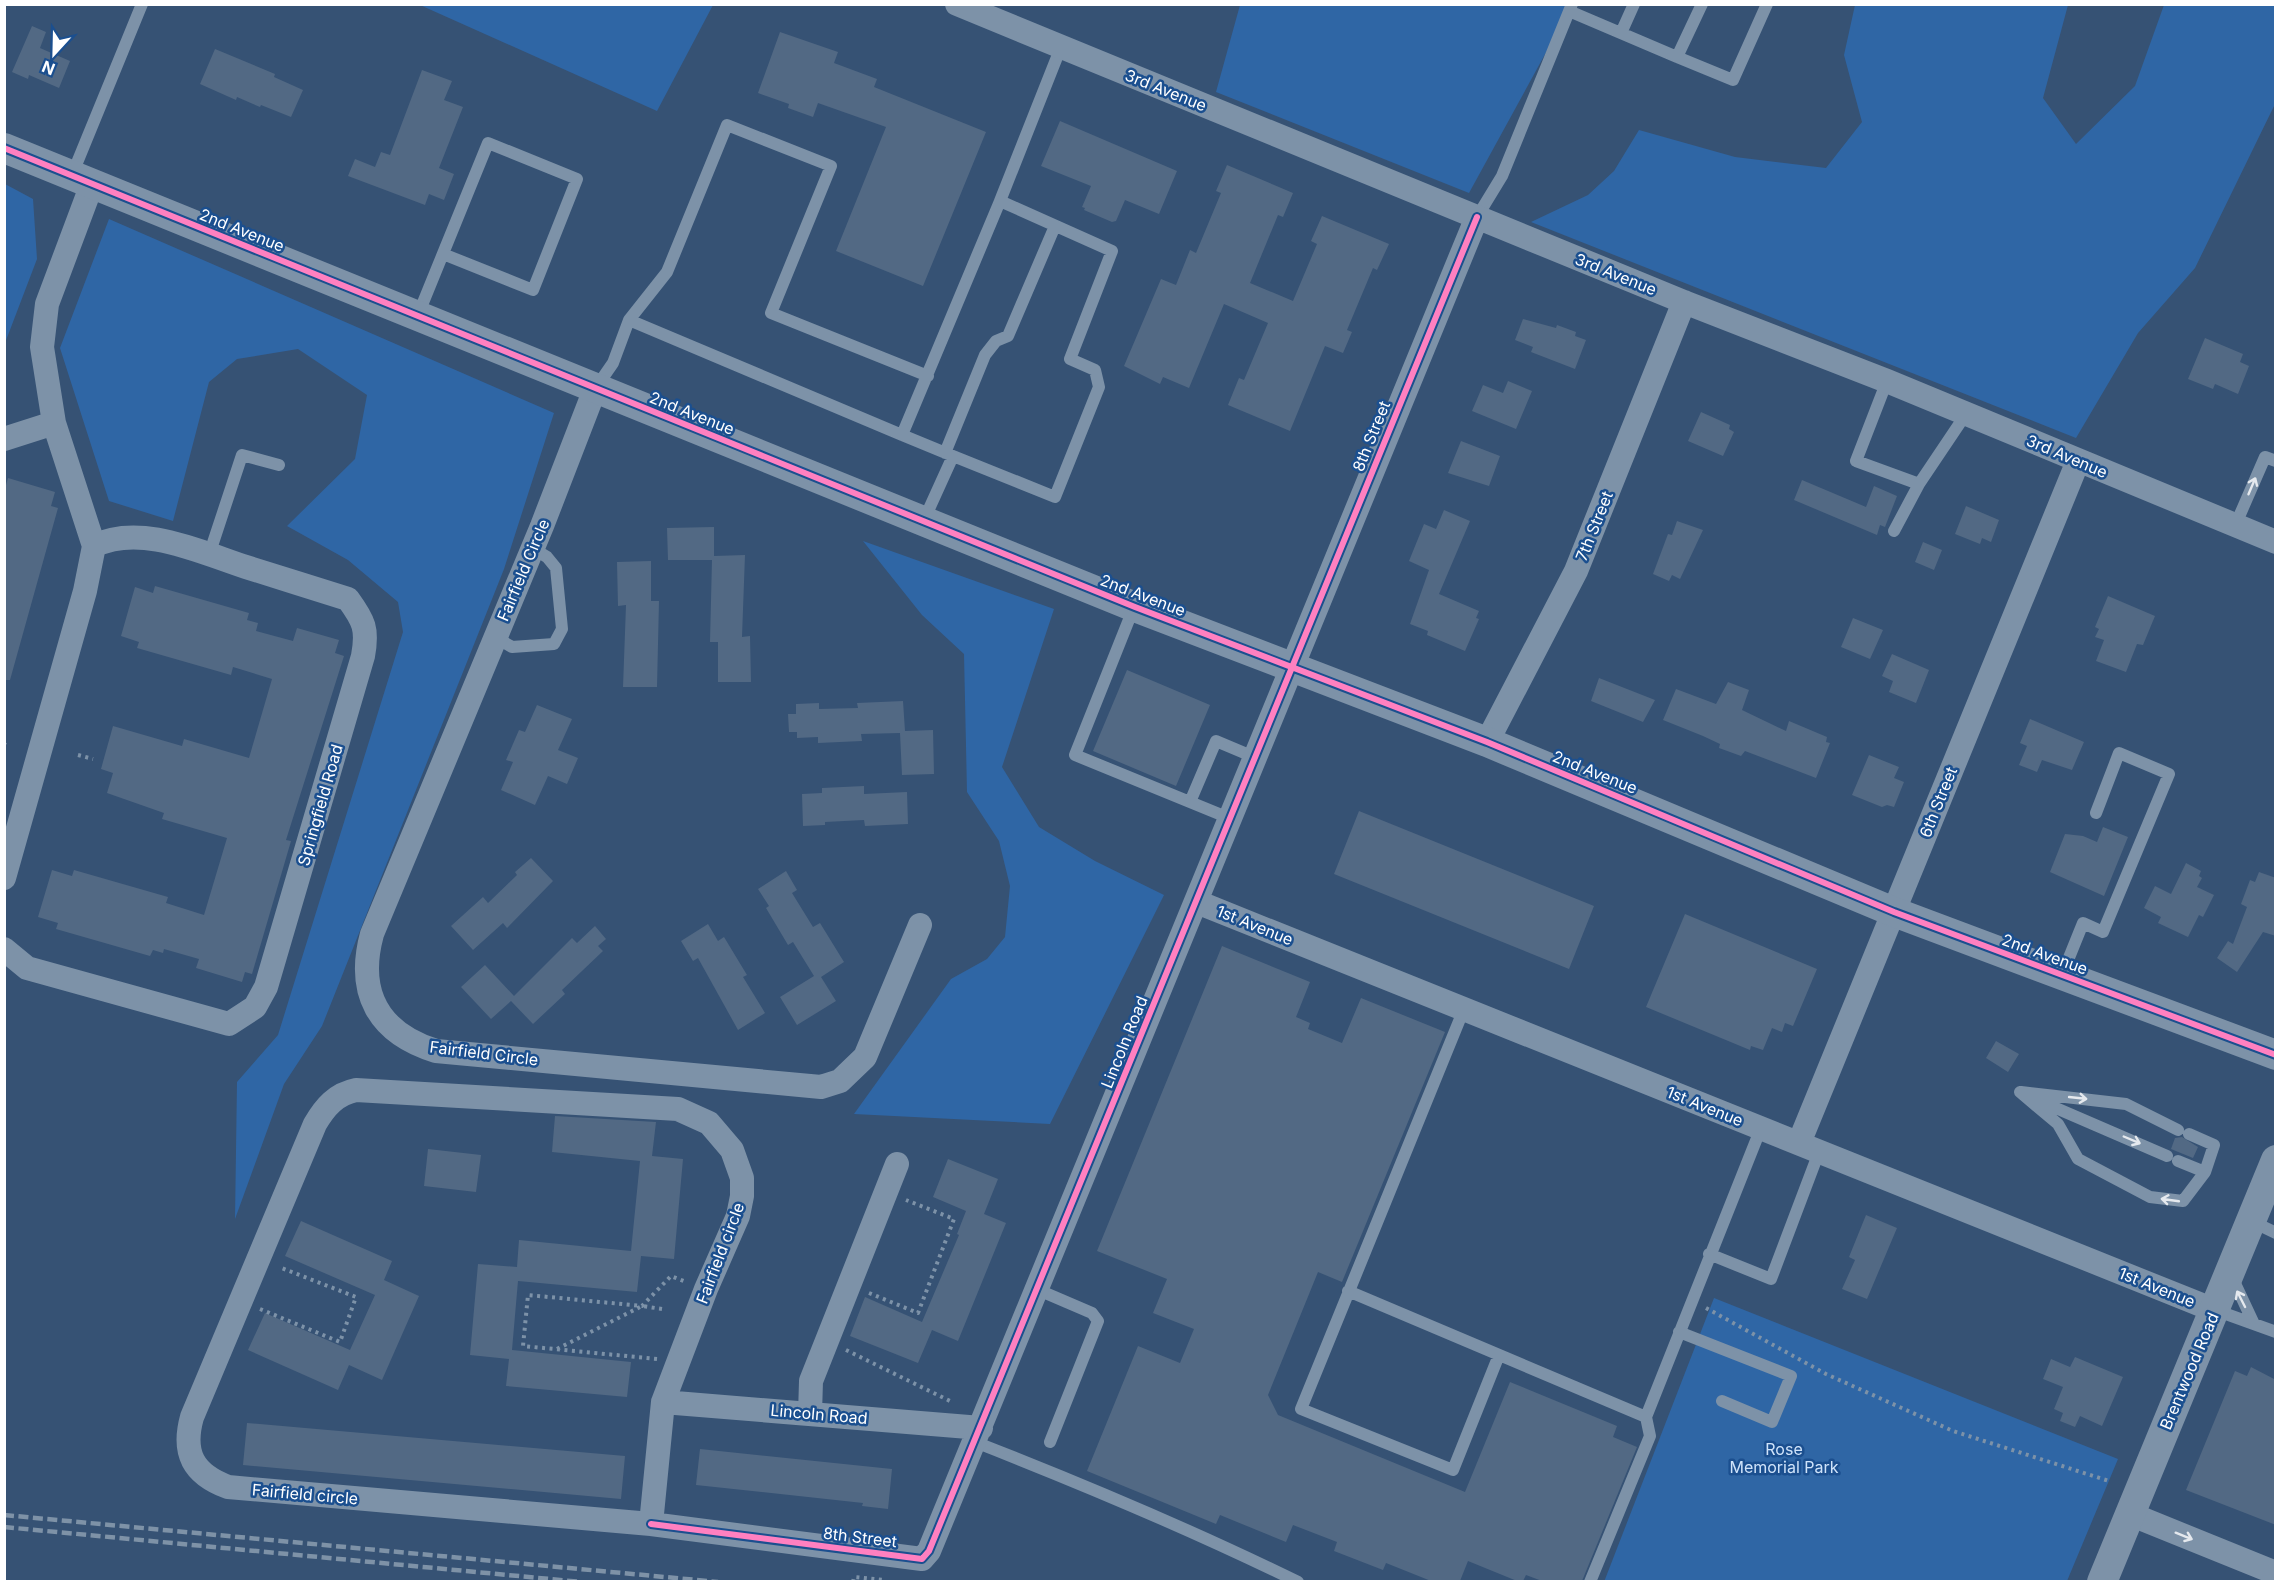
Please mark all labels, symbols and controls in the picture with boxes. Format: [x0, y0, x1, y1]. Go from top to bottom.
north arrow [24, 24, 84, 84]
text: N [39, 56, 58, 79]
street label: 3rd Avenue [1122, 65, 1210, 115]
street label: 2nd Avenue [197, 204, 287, 256]
street label: 3rd Avenue [1572, 249, 1660, 299]
street label: 2nd Avenue [647, 387, 737, 439]
street label: 8th Street [1348, 398, 1394, 474]
street label: 3rd Avenue [2023, 430, 2111, 482]
one-way arrow [2247, 477, 2258, 495]
street label: 7th Street [1571, 488, 1617, 564]
street label: Fairfield Circle [492, 516, 554, 624]
street label: 2nd Avenue [1098, 570, 1188, 620]
street label: Springfield Road [293, 742, 347, 868]
street label: 2nd Avenue [1550, 746, 1640, 798]
street label: 6th Street [1915, 764, 1961, 840]
street label: 1st Avenue [1214, 901, 1296, 949]
street label: 2nd Avenue [1999, 929, 2091, 979]
street label: Lincoln Road [1096, 993, 1152, 1091]
street label: Fairfield Circle [429, 1036, 539, 1070]
street label: 1st Avenue [1664, 1082, 1746, 1130]
one-way arrow [2068, 1093, 2088, 1104]
one-way arrow [2122, 1135, 2140, 1146]
one-way arrow [2161, 1194, 2180, 1205]
street label: Fairfield circle [692, 1200, 748, 1306]
street label: 1st Avenue [2116, 1263, 2198, 1311]
one-way arrow [2235, 1290, 2246, 1308]
street label: Brentwood Road [2155, 1309, 2223, 1433]
street label: Lincoln Road [770, 1400, 868, 1428]
park label: Rose Memorial Park [1729, 1439, 1839, 1477]
street label: Fairfield circle [251, 1479, 359, 1509]
street label: 8th Street [822, 1523, 898, 1551]
one-way arrow [2174, 1531, 2192, 1542]

